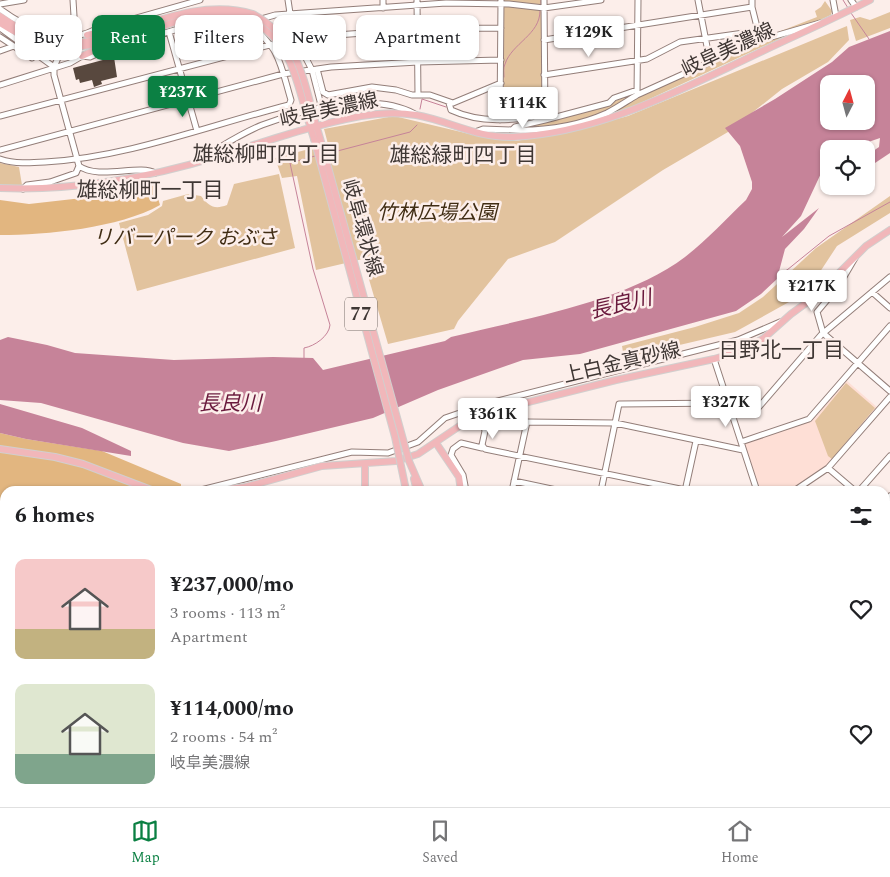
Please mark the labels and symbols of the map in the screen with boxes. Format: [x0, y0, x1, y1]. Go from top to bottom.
pin: ¥129K [554, 15, 624, 58]
street label: 岐阜美濃線 [676, 15, 780, 85]
north arrow [820, 75, 875, 130]
pin: ¥237K [148, 76, 218, 118]
street label: 岐阜美濃線 [277, 85, 381, 135]
pin: ¥114K [488, 86, 558, 129]
district label: 雄総柳町四丁目 [193, 139, 340, 171]
district label: 雄総緑町四丁目 [390, 140, 537, 172]
district label: 雄総柳町一丁目 [77, 175, 224, 207]
street label: 岐阜環状線 [334, 176, 390, 280]
park label: 竹林広場公園 [377, 198, 500, 228]
park label: リバーパーク おぶさ [93, 223, 278, 253]
pin: ¥217K [777, 270, 847, 312]
water label: 長良川 [587, 282, 657, 328]
road number: 77 [345, 298, 377, 330]
street label: 上白金真砂線 [560, 335, 684, 391]
district label: 日野北一丁目 [718, 335, 844, 367]
pin: ¥327K [691, 386, 761, 428]
water label: 長良川 [199, 388, 263, 420]
pin: ¥361K [458, 398, 528, 440]

